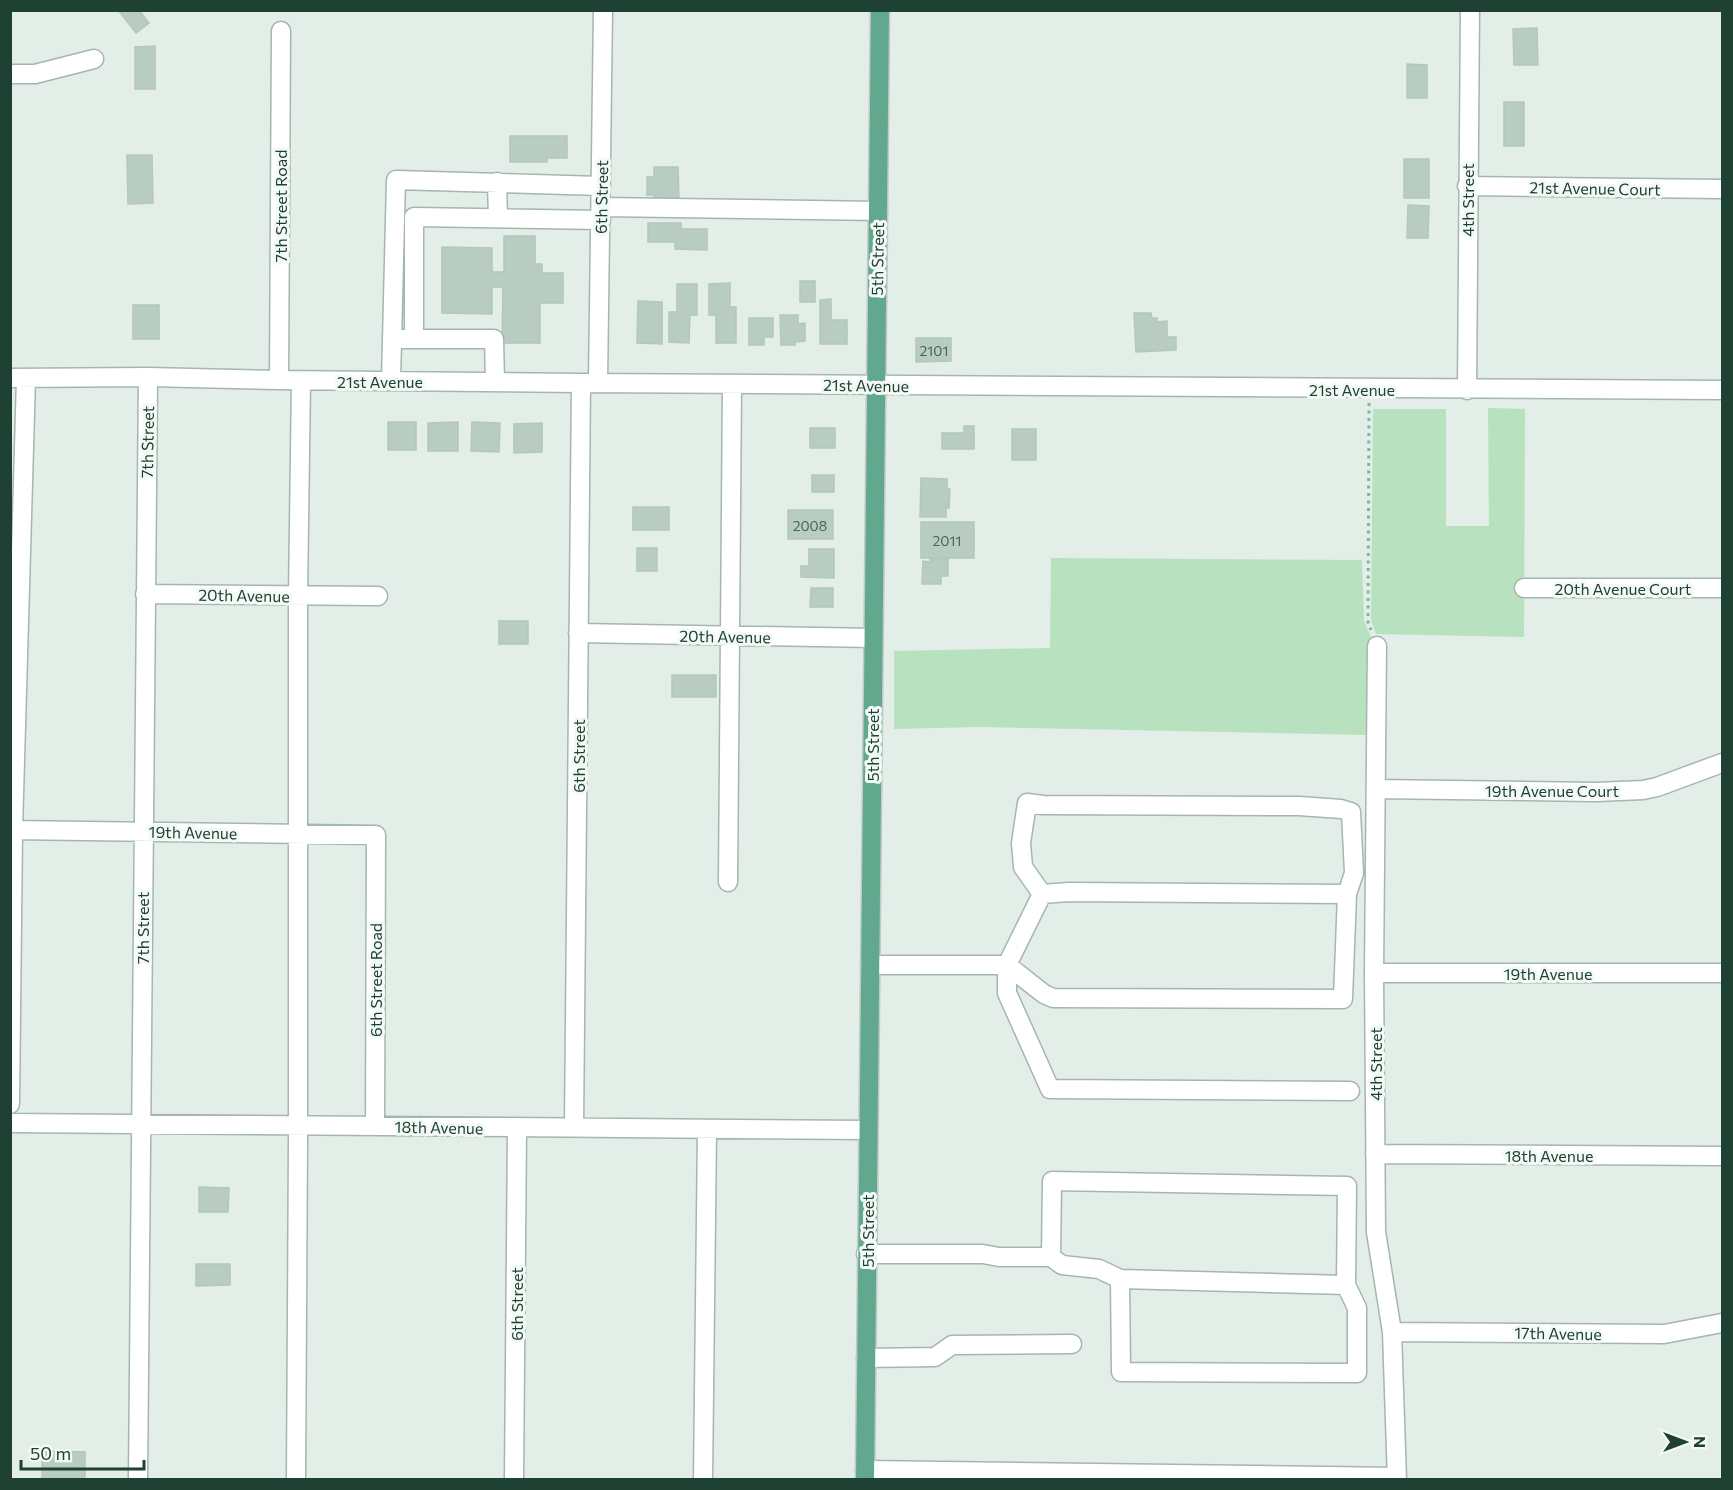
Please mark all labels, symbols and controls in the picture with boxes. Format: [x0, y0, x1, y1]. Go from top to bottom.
street label: 7th Street Road [271, 150, 290, 262]
street label: 6th Street [591, 160, 611, 234]
street label: 4th Street [1458, 163, 1477, 237]
street label: 21st Avenue Court [1529, 177, 1661, 199]
street label: 5th Street [867, 222, 887, 296]
house number: 2101 [920, 342, 948, 359]
street label: 21st Avenue [337, 372, 423, 391]
street label: 21st Avenue [823, 375, 909, 395]
street label: 21st Avenue [1309, 380, 1395, 399]
street label: 7th Street [137, 405, 157, 478]
house number: 2008 [793, 517, 827, 534]
house number: 2011 [933, 532, 961, 549]
street label: 20th Avenue Court [1555, 579, 1692, 598]
street label: 20th Avenue [198, 585, 290, 605]
street label: 20th Avenue [679, 626, 771, 646]
street label: 5th Street [863, 708, 882, 782]
street label: 6th Street [569, 719, 588, 793]
street label: 19th Avenue Court [1485, 781, 1620, 800]
street label: 19th Avenue [148, 822, 238, 842]
street label: 7th Street [133, 891, 152, 964]
street label: 6th Street Road [366, 923, 385, 1037]
street label: 19th Avenue [1504, 964, 1592, 983]
street label: 4th Street [1366, 1027, 1385, 1101]
street label: 18th Avenue [394, 1117, 484, 1137]
street label: 18th Avenue [1505, 1146, 1593, 1165]
street label: 5th Street [858, 1194, 877, 1268]
street label: 6th Street [507, 1267, 526, 1341]
street label: 17th Avenue [1514, 1323, 1602, 1343]
north arrow [1655, 1412, 1715, 1472]
scale bar [21, 1433, 144, 1471]
text: N [1691, 1436, 1710, 1448]
text: 50 m [30, 1442, 71, 1464]

